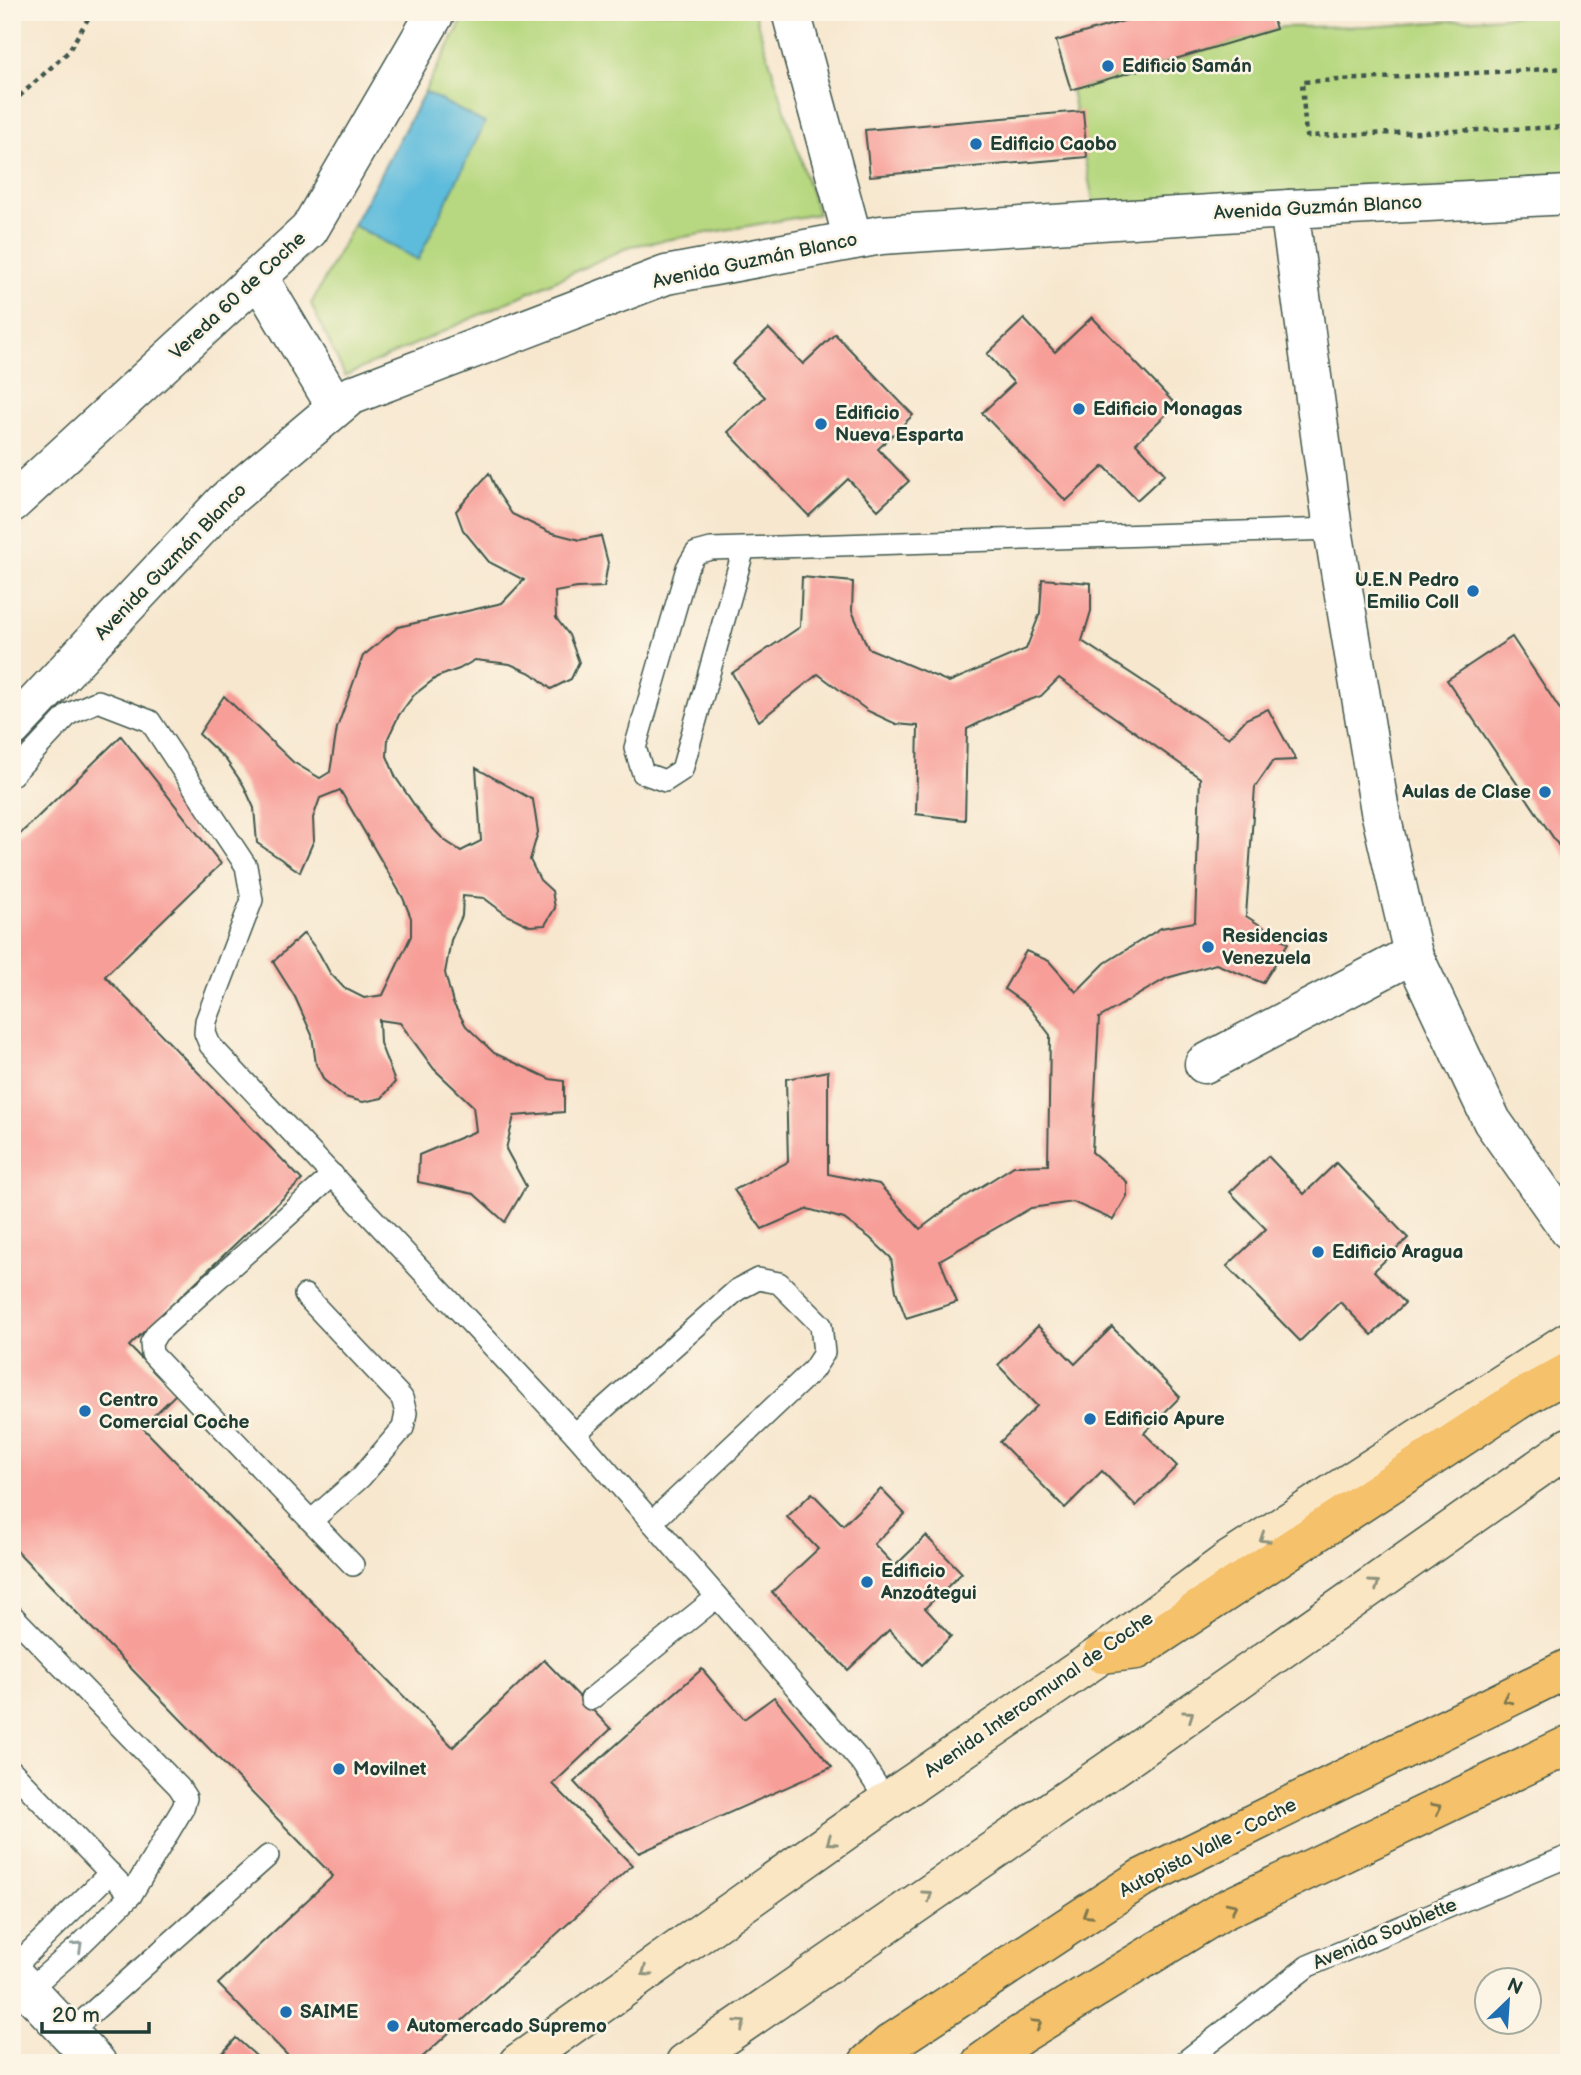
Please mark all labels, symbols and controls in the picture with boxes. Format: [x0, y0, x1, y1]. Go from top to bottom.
place label: Edificio Samán [1122, 55, 1252, 78]
marker: Edificio Samán [1100, 58, 1116, 74]
place label: Edificio Caobo [990, 133, 1117, 156]
marker: Edificio Caobo [968, 136, 984, 152]
street label: Avenida Guzmán Blanco [1213, 191, 1423, 225]
street label: Vereda 60 de Coche [165, 227, 311, 365]
street label: Avenida Guzmán Blanco [650, 228, 860, 294]
place label: Edificio Monagas [1093, 398, 1242, 421]
marker: Edificio Monagas [1071, 401, 1087, 417]
place label: Edificio Nueva Esparta [835, 402, 964, 447]
marker: Edificio Nueva Esparta [813, 416, 829, 432]
street label: Avenida Guzmán Blanco [90, 479, 252, 645]
place label: U.E.N Pedro Emilio Coll [1355, 569, 1459, 614]
marker: U.E.N Pedro Emilio Coll [1465, 583, 1481, 599]
place label: Aulas de Clase [1401, 781, 1531, 804]
marker: Aulas de Clase [1537, 784, 1553, 800]
place label: Residencias Venezuela [1222, 925, 1328, 970]
marker: Residencias Venezuela [1200, 939, 1216, 955]
place label: Edificio Aragua [1332, 1241, 1463, 1264]
marker: Edificio Aragua [1310, 1244, 1326, 1260]
place label: Centro Comercial Coche [99, 1389, 250, 1434]
marker: Centro Comercial Coche [77, 1403, 93, 1419]
place label: Edificio Apure [1104, 1408, 1225, 1431]
marker: Edificio Apure [1082, 1411, 1098, 1427]
one-way arrow [1259, 1529, 1272, 1542]
place label: Edificio Anzoátegui [880, 1560, 977, 1605]
marker: Edificio Anzoátegui [859, 1574, 875, 1590]
one-way arrow [1367, 1580, 1380, 1592]
street label: Avenida Intercomunal de Coche [920, 1607, 1158, 1783]
one-way arrow [1502, 1690, 1514, 1704]
one-way arrow [1181, 1711, 1194, 1723]
place label: Movilnet [353, 1758, 427, 1781]
marker: Movilnet [331, 1761, 347, 1777]
street label: Autopista Valle - Coche [1115, 1793, 1301, 1903]
one-way arrow [1430, 1803, 1442, 1817]
one-way arrow [826, 1833, 839, 1845]
one-way arrow [920, 1891, 933, 1903]
street label: Avenida Soublette [1310, 1893, 1460, 1975]
one-way arrow [1225, 1901, 1237, 1915]
one-way arrow [1082, 1905, 1095, 1918]
one-way arrow [70, 1942, 83, 1954]
one-way arrow [641, 1964, 654, 1976]
north arrow [1472, 1966, 1542, 2036]
text: N [1503, 1974, 1526, 2000]
scale bar [42, 1991, 149, 2035]
place label: SAIME [300, 2001, 358, 2024]
text: 20 m [52, 2003, 100, 2028]
marker: SAIME [278, 2004, 294, 2020]
place label: Automercado Supremo [406, 2015, 607, 2038]
marker: Automercado Supremo [385, 2018, 401, 2034]
one-way arrow [733, 2020, 746, 2032]
one-way arrow [1029, 2020, 1042, 2033]

